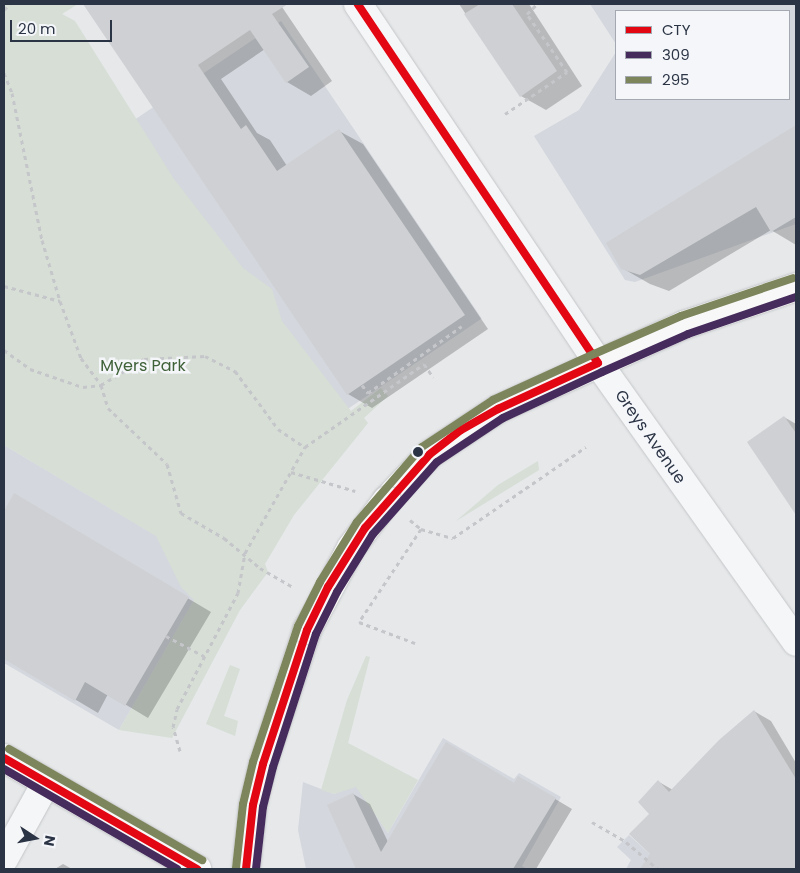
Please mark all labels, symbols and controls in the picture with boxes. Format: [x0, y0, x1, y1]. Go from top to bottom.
scale bar [12, 10, 115, 42]
legend [615, 10, 790, 100]
text: 20 m [18, 18, 56, 39]
text: CTY [662, 19, 690, 40]
text: 309 [662, 44, 690, 65]
text: 295 [662, 69, 690, 90]
park label: Myers Park [100, 356, 186, 376]
street label: Greys Avenue [611, 386, 689, 488]
unlabelled marker [413, 447, 423, 457]
north arrow [10, 813, 60, 863]
text: N [39, 834, 61, 848]

